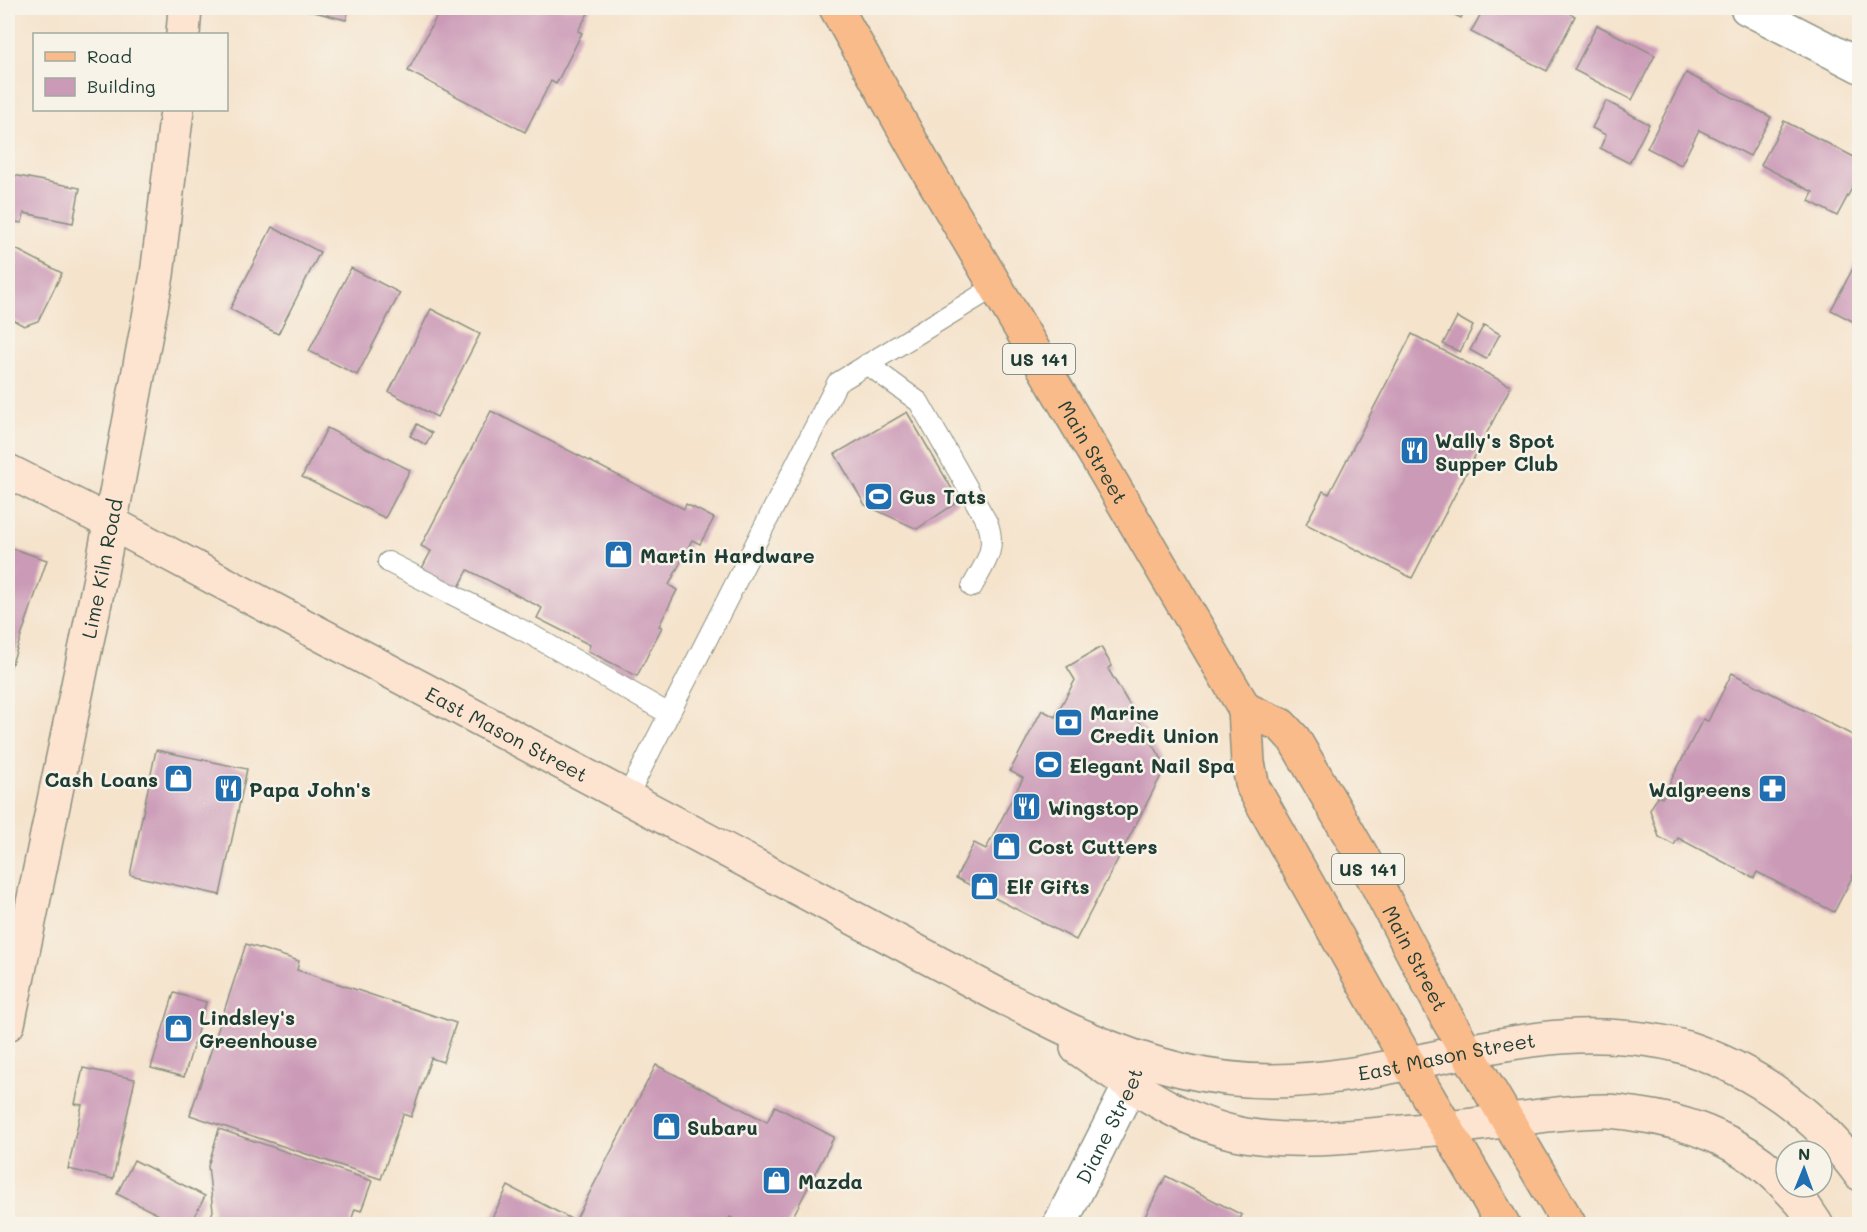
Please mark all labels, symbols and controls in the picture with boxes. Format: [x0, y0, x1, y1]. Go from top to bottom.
legend [33, 33, 228, 111]
text: Road [87, 44, 132, 68]
text: Building [87, 74, 155, 98]
road number: US 141 [1003, 344, 1075, 374]
street label: Main Street [1053, 395, 1134, 508]
place label: Wally's Spot Supper Club [1435, 427, 1558, 476]
restaurant icon: Wally's Spot Supper Club [1398, 435, 1430, 467]
sports icon: Gus Tats [862, 480, 894, 512]
place label: Gus Tats [899, 483, 986, 509]
street label: Lime Kiln Road [75, 496, 128, 641]
shop icon: Martin Hardware [603, 539, 635, 571]
place label: Martin Hardware [640, 542, 815, 568]
street label: East Mason Street [421, 680, 593, 787]
place label: Marine Credit Union [1090, 699, 1219, 748]
bank icon: Marine Credit Union [1053, 707, 1085, 739]
sports icon: Elegant Nail Spa [1032, 749, 1064, 781]
place label: Elegant Nail Spa [1069, 752, 1235, 778]
shop icon: Cash Loans [163, 763, 195, 795]
place label: Cash Loans [44, 766, 158, 792]
restaurant icon: Papa John's [212, 773, 244, 805]
pharmacy icon: Walgreens [1756, 773, 1788, 805]
place label: Papa John's [249, 776, 371, 802]
place label: Walgreens [1649, 776, 1751, 802]
restaurant icon: Wingstop [1011, 791, 1043, 823]
place label: Wingstop [1048, 794, 1139, 820]
shop icon: Cost Cutters [991, 830, 1023, 862]
place label: Cost Cutters [1028, 833, 1158, 859]
road number: US 141 [1332, 854, 1404, 884]
shop icon: Elf Gifts [969, 870, 1001, 902]
place label: Elf Gifts [1006, 873, 1090, 899]
street label: Main Street [1377, 901, 1454, 1015]
place label: Lindsley's Greenhouse [199, 1004, 317, 1053]
shop icon: Lindsley's Greenhouse [162, 1012, 194, 1044]
street label: East Mason Street [1356, 1027, 1537, 1086]
street label: Diane Street [1070, 1064, 1148, 1188]
shop icon: Subaru [650, 1111, 682, 1143]
place label: Subaru [687, 1114, 758, 1140]
north arrow [1774, 1139, 1834, 1199]
text: N [1798, 1143, 1811, 1164]
shop icon: Mazda [761, 1165, 793, 1197]
place label: Mazda [798, 1168, 863, 1194]

